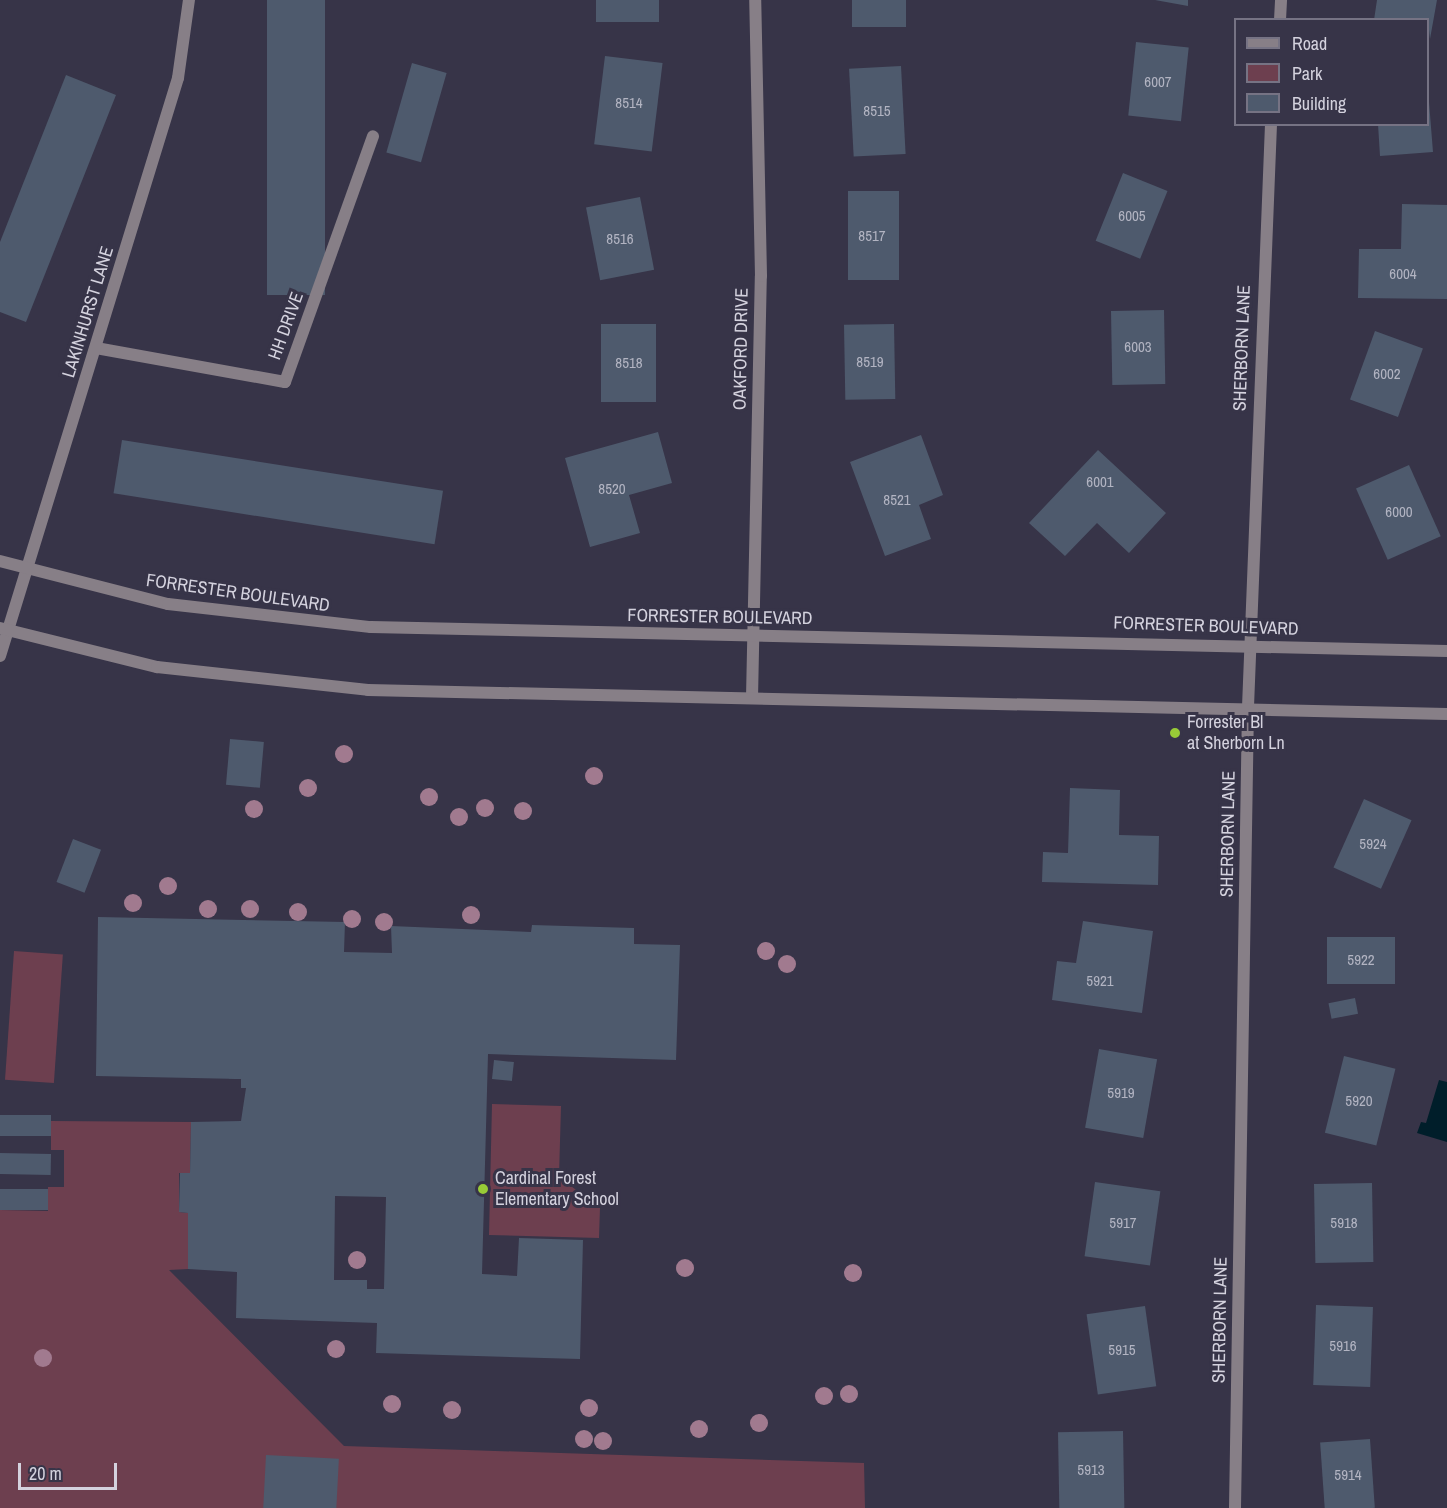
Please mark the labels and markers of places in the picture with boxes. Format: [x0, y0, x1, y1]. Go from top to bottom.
place label: Forrester Bl at Sherborn Ln [1187, 712, 1285, 754]
marker: Forrester Bl at Sherborn Ln [1168, 726, 1182, 740]
place label: Cardinal Forest Elementary School [495, 1168, 619, 1210]
marker: Cardinal Forest Elementary School [476, 1182, 490, 1196]

